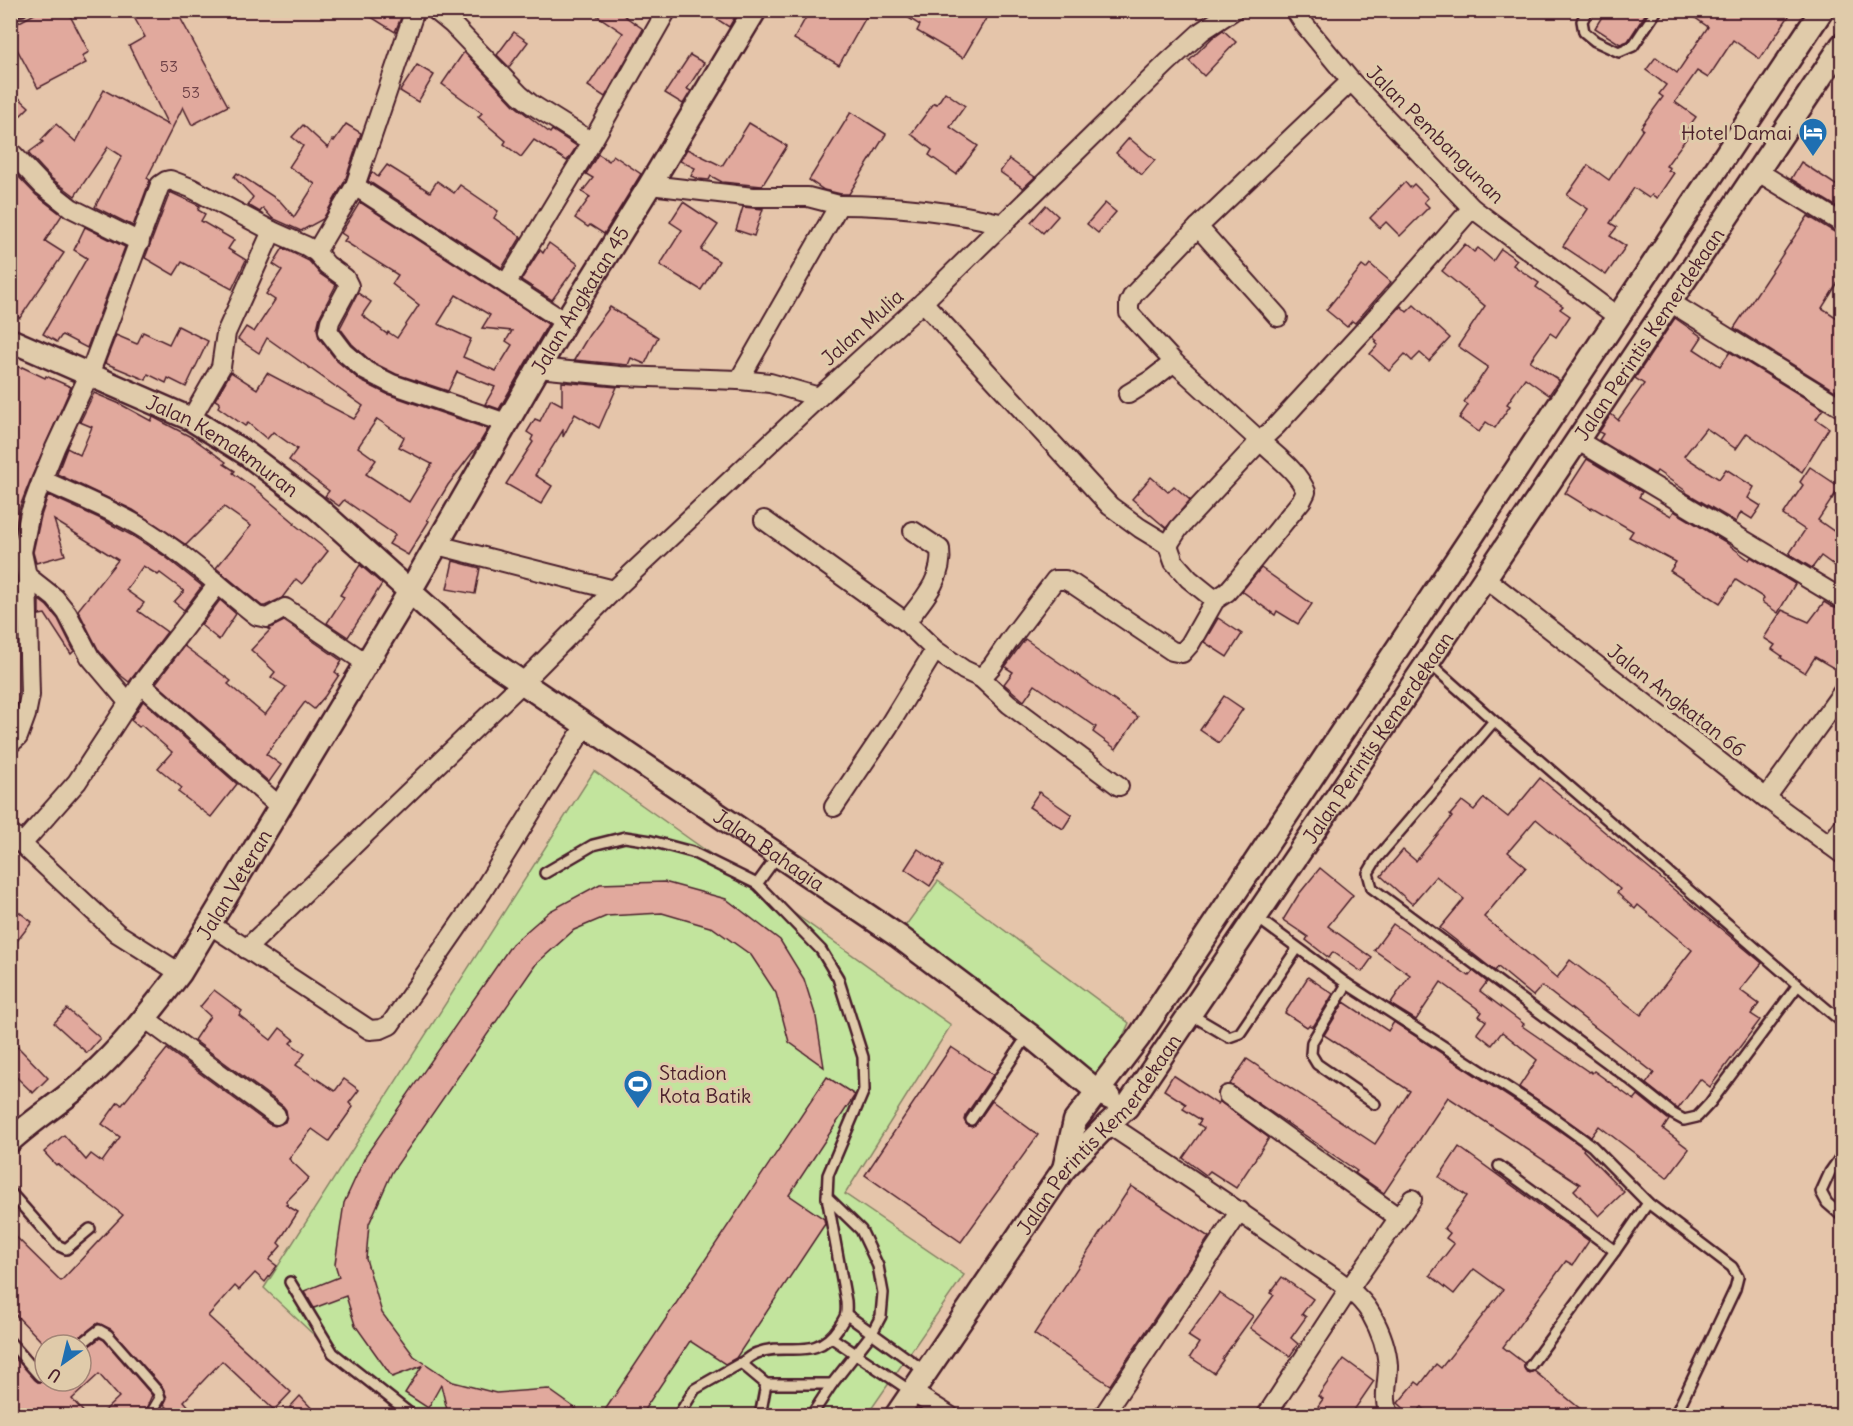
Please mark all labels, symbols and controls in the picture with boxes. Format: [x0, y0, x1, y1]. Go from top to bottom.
house number: 53 [160, 56, 178, 76]
street label: Jalan Pembangunan [1362, 60, 1510, 208]
house number: 53 [182, 82, 200, 102]
hotel icon: Hotel Damai [1797, 116, 1829, 158]
place label: Hotel Damai [1681, 120, 1792, 145]
street label: Jalan Angkatan 45 [525, 221, 634, 378]
street label: Jalan Perintis Kemerdekaan [1568, 222, 1729, 445]
street label: Jalan Mulia [816, 284, 908, 370]
street label: Jalan Kemakmuran [143, 389, 304, 502]
street label: Jalan Perintis Kemerdekaan [1297, 626, 1458, 848]
street label: Jalan Angkatan 66 [1603, 638, 1751, 762]
street label: Jalan Bahagia [709, 803, 830, 896]
street label: Jalan Veteran [191, 824, 276, 944]
street label: Jalan Perintis Kemerdekaan [1011, 1029, 1186, 1239]
place label: Stadion Kota Batik [659, 1060, 751, 1108]
sports icon: Stadion Kota Batik [622, 1068, 654, 1110]
north arrow [33, 1333, 93, 1393]
text: U [44, 1364, 65, 1387]

